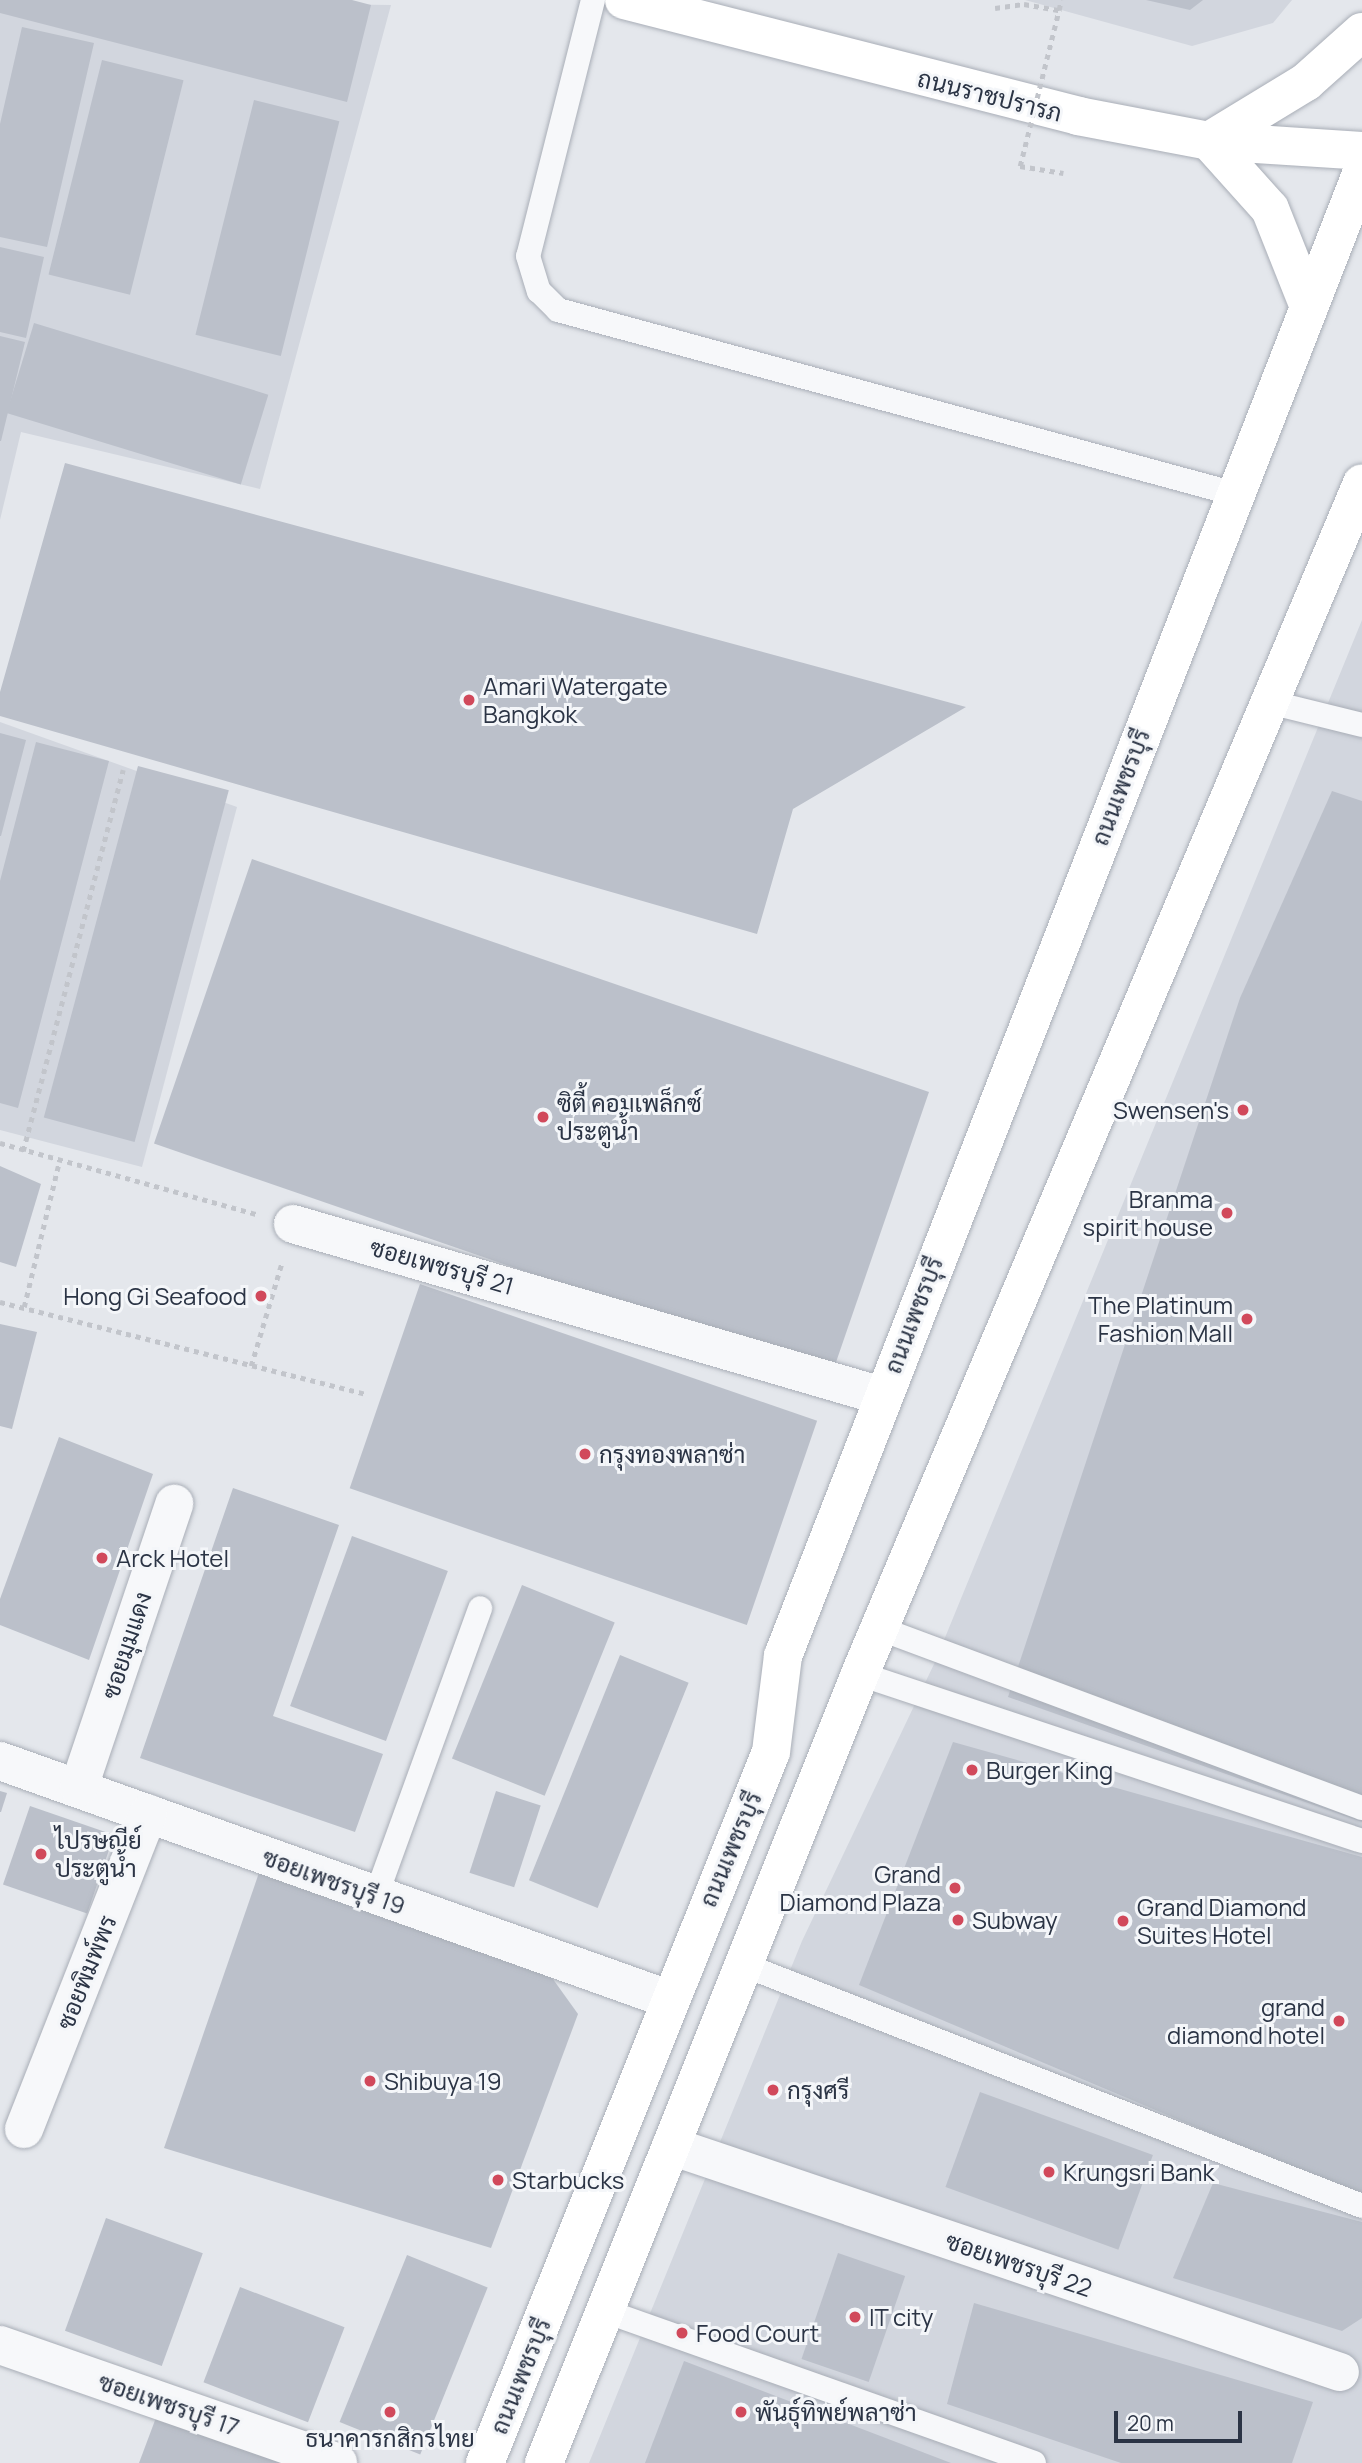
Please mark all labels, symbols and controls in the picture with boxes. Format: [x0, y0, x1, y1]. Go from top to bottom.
street label: ถนนราชปรารภ [915, 63, 1065, 127]
place label: Amari Watergate Bangkok [483, 672, 668, 728]
marker: Amari Watergate Bangkok [461, 692, 477, 708]
street label: ถนนเพชรบุรี [1085, 725, 1155, 849]
place label: ซิตี้ คอมเพล็กซ์ ประตูน้ำ [557, 1089, 702, 1145]
place label: Swensen's [1113, 1096, 1229, 1124]
marker: Swensen's [1235, 1102, 1251, 1118]
marker: ซิตี้ คอมเพล็กซ์ ประตูน้ำ [535, 1109, 551, 1125]
place label: Branma spirit house [1083, 1185, 1213, 1241]
marker: Branma spirit house [1219, 1205, 1235, 1221]
street label: ซอยเพชรบุรี 21 [367, 1232, 517, 1300]
street label: ถนนเพชรบุรี [878, 1253, 948, 1377]
place label: Hong Gi Seafood [63, 1282, 247, 1310]
marker: Hong Gi Seafood [253, 1288, 269, 1304]
place label: The Platinum Fashion Mall [1088, 1291, 1233, 1347]
marker: The Platinum Fashion Mall [1239, 1311, 1255, 1327]
place label: กรุงทองพลาซ่า [599, 1440, 745, 1468]
marker: กรุงทองพลาซ่า [577, 1446, 593, 1462]
place label: Arck Hotel [116, 1544, 229, 1572]
marker: Arck Hotel [94, 1550, 110, 1566]
street label: ซอยมุมแดง [95, 1588, 157, 1702]
place label: Burger King [986, 1756, 1113, 1784]
marker: Burger King [964, 1762, 980, 1778]
street label: ถนนเพชรบุรี [693, 1787, 767, 1911]
place label: ไปรษณีย์ ประตูน้ำ [55, 1826, 142, 1882]
street label: ซอยเพชรบุรี 19 [259, 1842, 409, 1920]
marker: ไปรษณีย์ ประตูน้ำ [33, 1846, 49, 1862]
place label: Grand Diamond Plaza [780, 1860, 941, 1916]
marker: Grand Diamond Plaza [947, 1880, 963, 1896]
place label: Grand Diamond Suites Hotel [1137, 1893, 1307, 1949]
place label: Subway [972, 1906, 1058, 1934]
street label: ซอยพิมพ์พร [50, 1911, 122, 2033]
marker: Subway [950, 1912, 966, 1928]
marker: Grand Diamond Suites Hotel [1115, 1913, 1131, 1929]
place label: grand diamond hotel [1167, 1993, 1325, 2049]
marker: grand diamond hotel [1331, 2013, 1347, 2029]
place label: Shibuya 19 [384, 2067, 502, 2095]
marker: Shibuya 19 [362, 2073, 378, 2089]
place label: กรุงศรี [787, 2076, 849, 2104]
marker: กรุงศรี [765, 2082, 781, 2098]
place label: Krungsri Bank [1063, 2158, 1214, 2186]
marker: Krungsri Bank [1041, 2164, 1057, 2180]
place label: Starbucks [512, 2166, 624, 2194]
marker: Starbucks [490, 2172, 506, 2188]
street label: ซอยเพชรบุรี 22 [942, 2226, 1096, 2302]
place label: IT city [869, 2303, 934, 2331]
marker: IT city [847, 2309, 863, 2325]
street label: ถนนเพชรบุรี [484, 2314, 556, 2438]
place label: Food Court [696, 2319, 819, 2347]
marker: Food Court [674, 2325, 690, 2341]
street label: ซอยเพชรบุรี 17 [95, 2366, 243, 2442]
scale bar [1117, 2396, 1245, 2440]
place label: พันธุ์ทิพย์พลาซ่า [755, 2398, 917, 2426]
marker: ธนาคารกสิกรไทย [382, 2404, 398, 2420]
marker: พันธุ์ทิพย์พลาซ่า [733, 2404, 749, 2420]
text: 20 m [1127, 2409, 1174, 2437]
place label: ธนาคารกสิกรไทย [305, 2424, 475, 2452]

